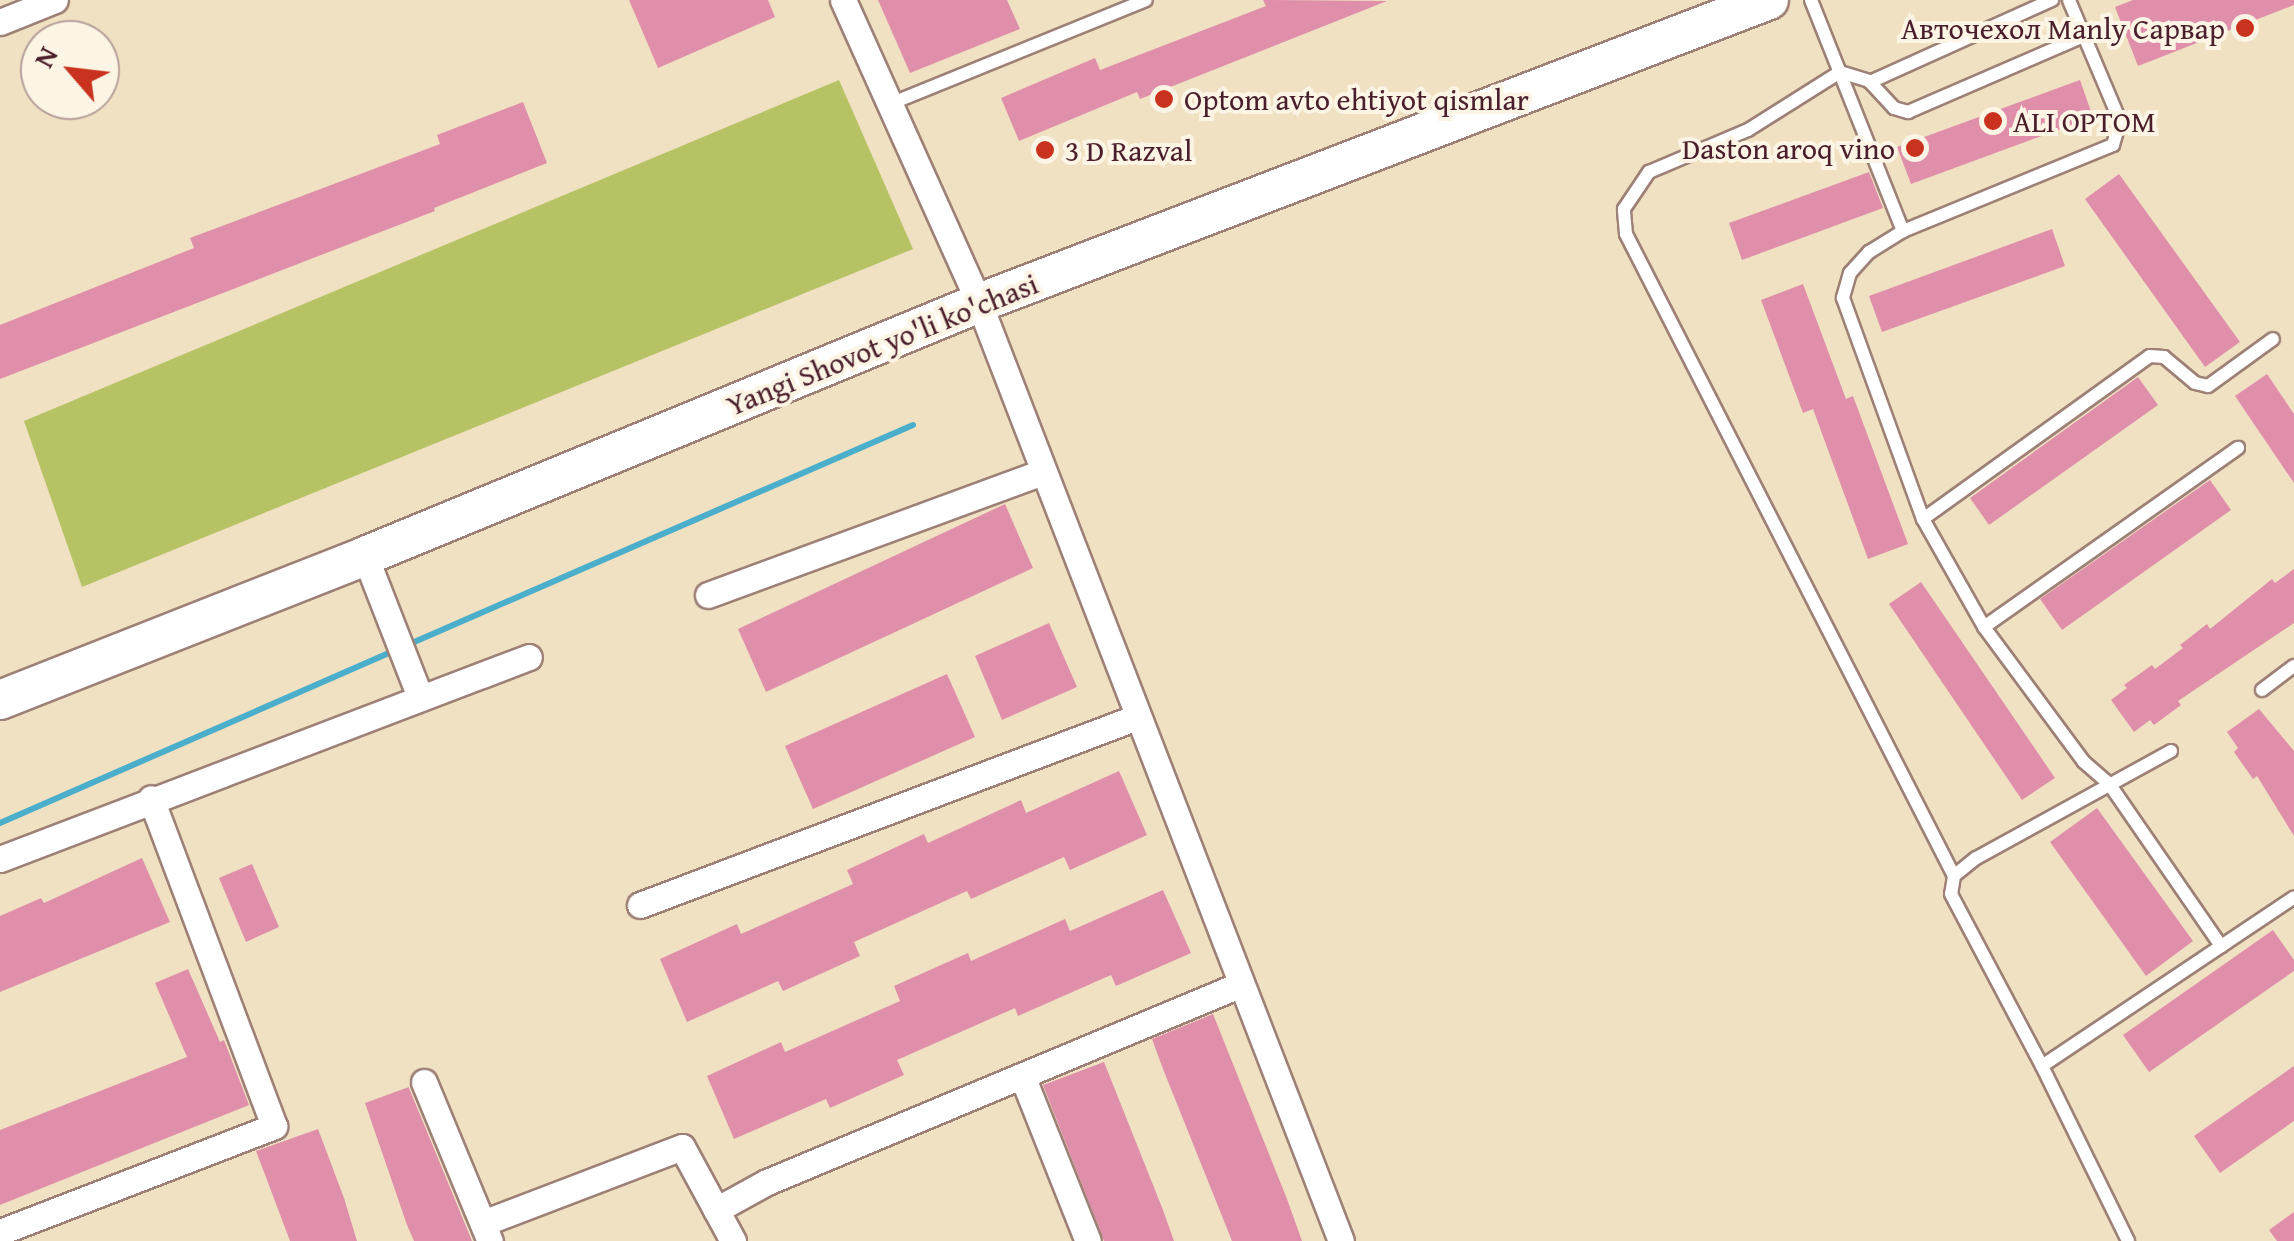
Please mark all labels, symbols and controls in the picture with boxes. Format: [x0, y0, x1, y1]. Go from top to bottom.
place label: Авточехол Manly Сарвар [1901, 10, 2225, 46]
marker: Авточехол Manly Сарвар [2234, 17, 2256, 39]
north arrow [20, 20, 120, 120]
text: N [22, 39, 67, 75]
place label: Optom avto ehtiyot qismlar [1184, 81, 1529, 117]
marker: Optom avto ehtiyot qismlar [1153, 88, 1175, 110]
place label: ALI OPTOM [2013, 103, 2156, 139]
marker: ALI OPTOM [1982, 110, 2004, 132]
place label: Daston aroq vino [1682, 130, 1895, 166]
place label: 3 D Razval [1065, 132, 1192, 168]
marker: Daston aroq vino [1904, 137, 1926, 159]
marker: 3 D Razval [1034, 139, 1056, 161]
street label: Yangi Shovot yo'li ko'chasi [721, 265, 1043, 423]

